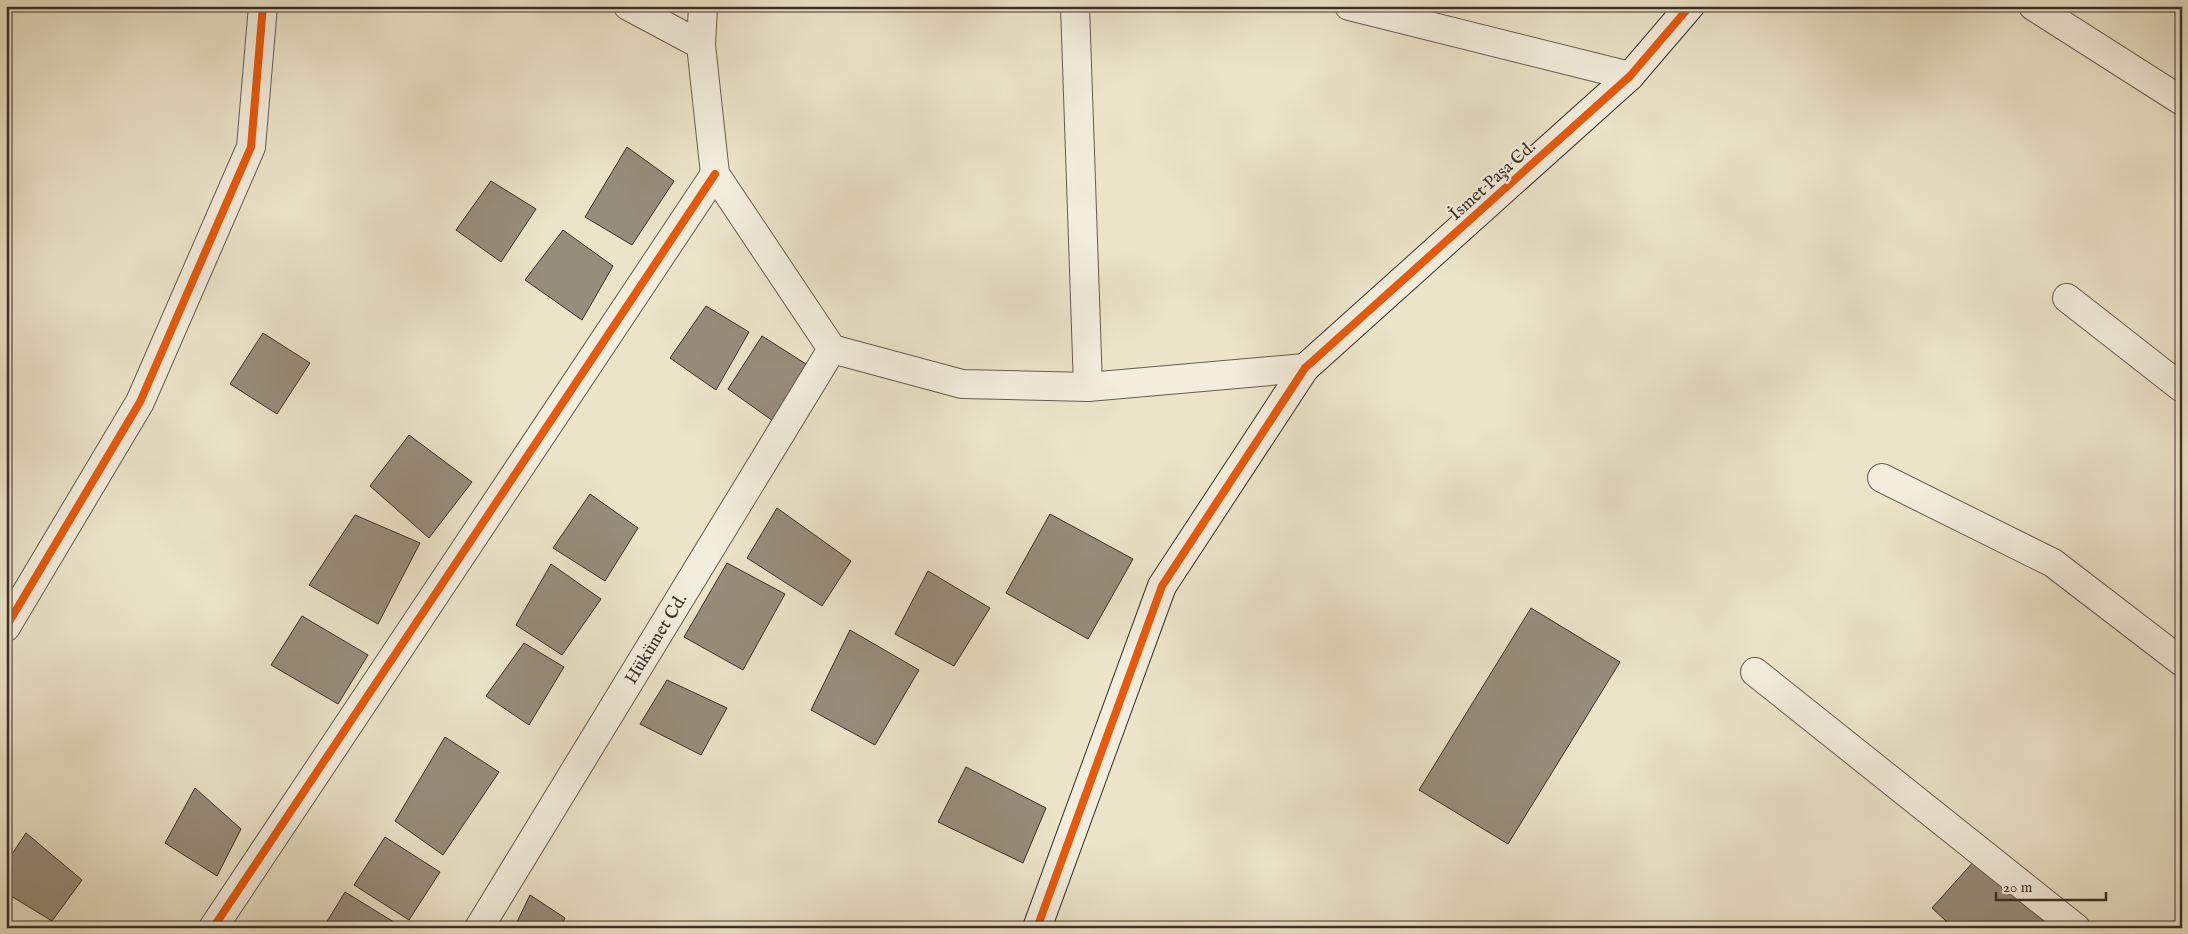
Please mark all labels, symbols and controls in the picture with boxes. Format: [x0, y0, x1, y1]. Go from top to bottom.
street label: İsmet Paşa Cd. [1444, 135, 1541, 226]
street label: Hükümet Cd. [620, 590, 693, 689]
scale bar [1996, 869, 2106, 901]
text: 20 m [2003, 878, 2033, 897]

